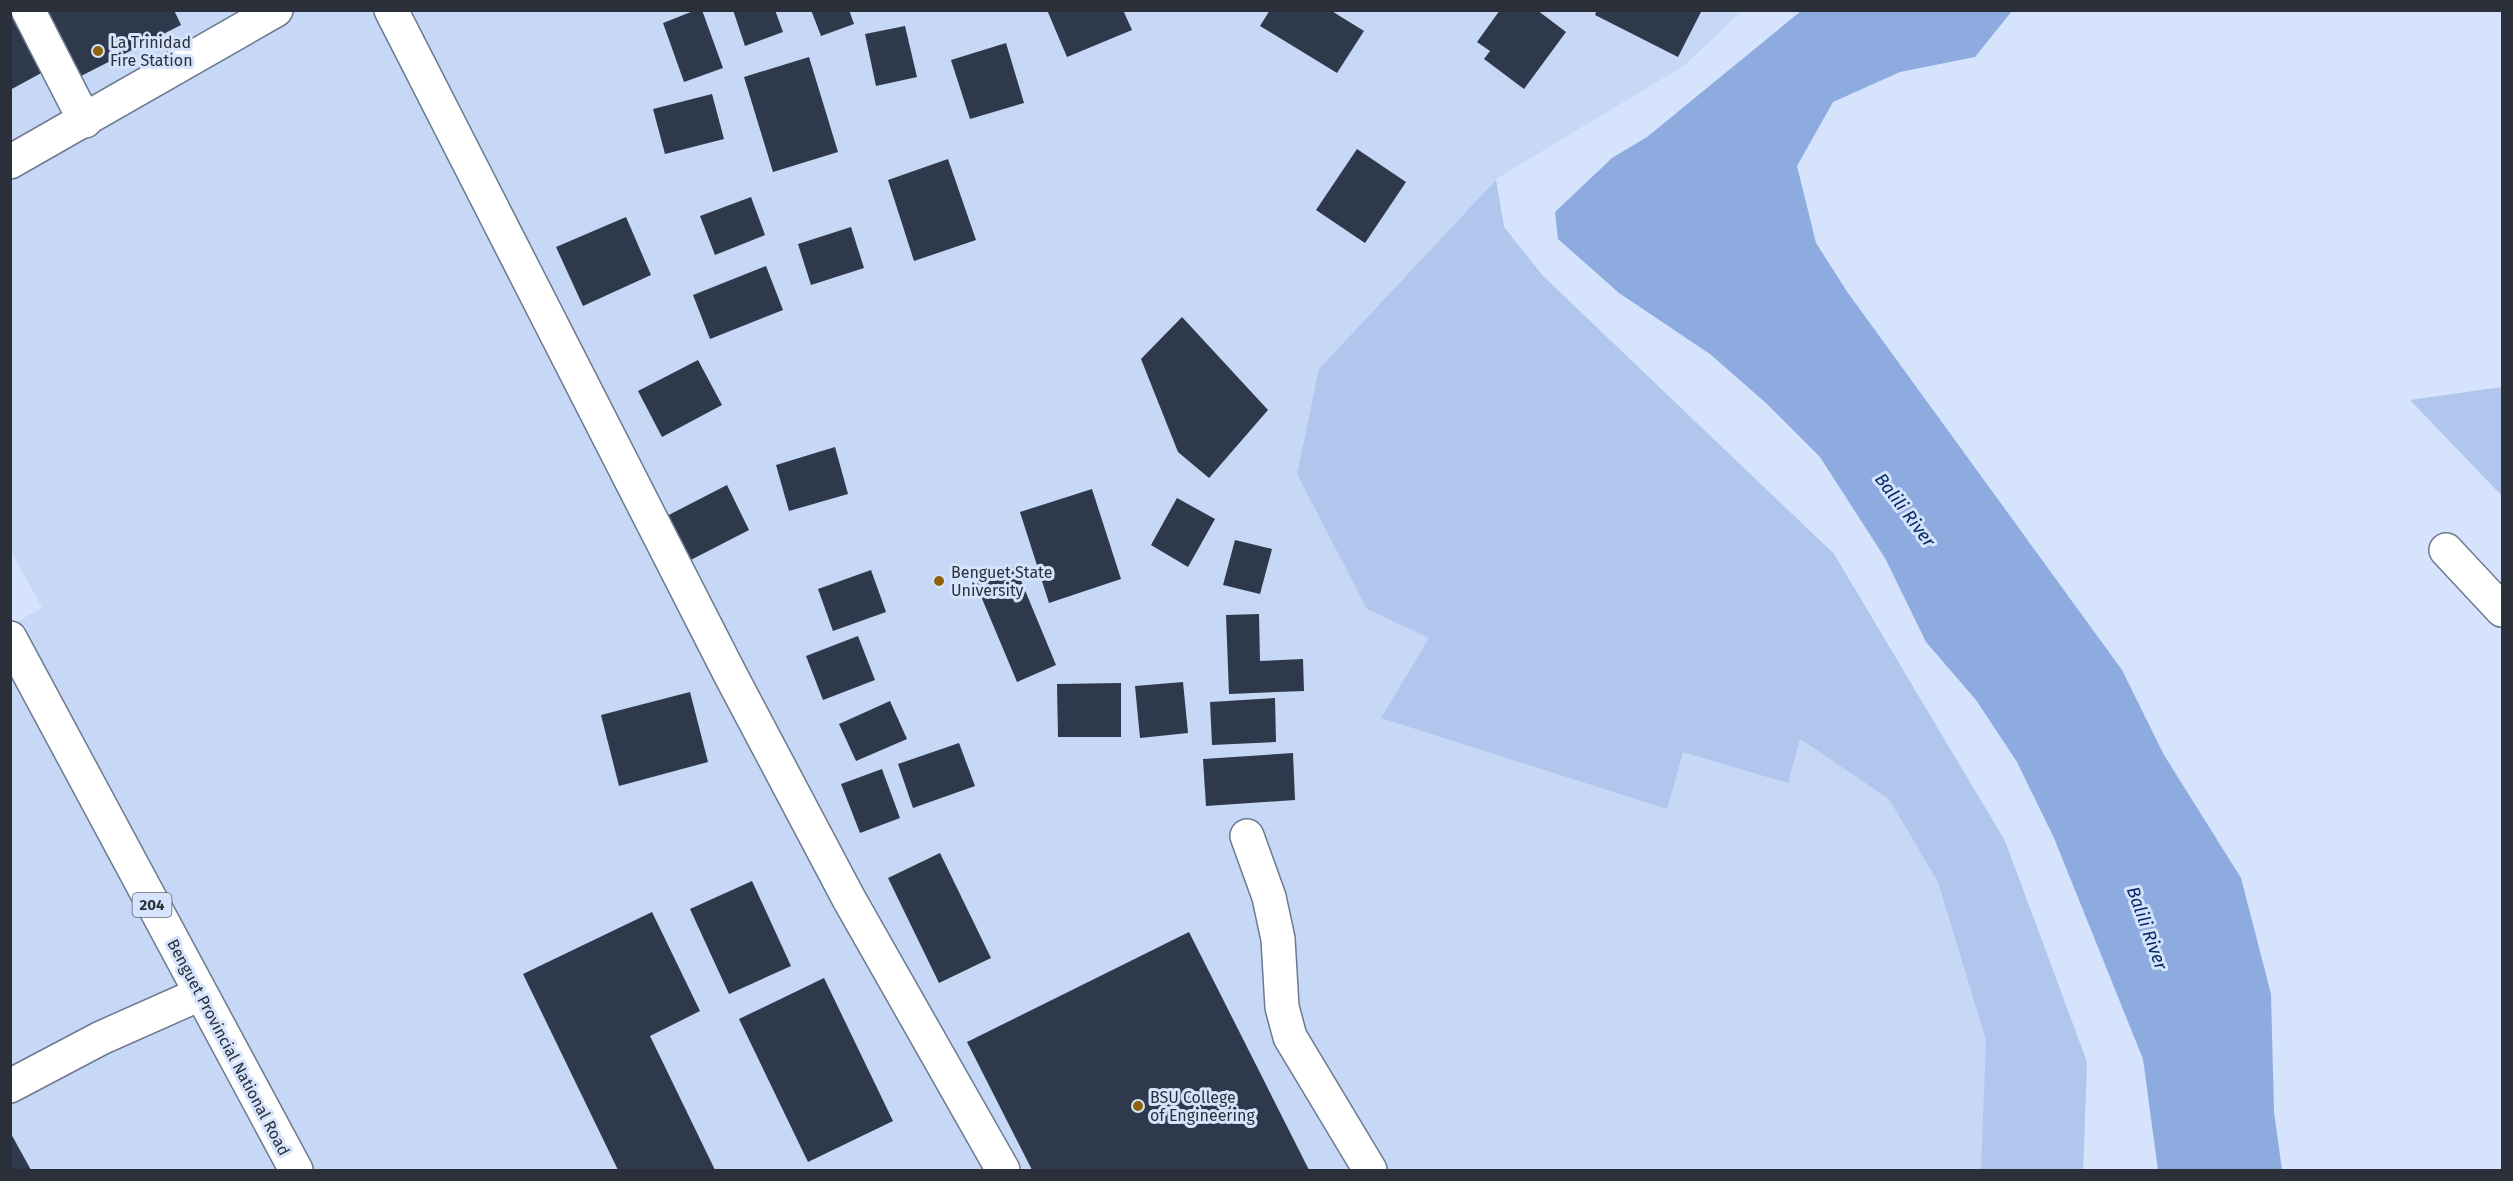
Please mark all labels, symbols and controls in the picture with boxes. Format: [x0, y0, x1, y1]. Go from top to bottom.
place label: La Trinidad Fire Station [110, 33, 193, 70]
marker: La Trinidad Fire Station [91, 44, 105, 58]
water label: Balili River [1870, 469, 1941, 552]
place label: Benguet State University [951, 563, 1052, 600]
marker: Benguet State University [932, 574, 946, 588]
water label: Balili River [2122, 883, 2173, 974]
road number: 204 [132, 893, 172, 917]
street label: Benguet Provincial National Road [163, 936, 294, 1159]
place label: BSU College of Engineering [1150, 1088, 1255, 1125]
marker: BSU College of Engineering [1131, 1099, 1145, 1113]

